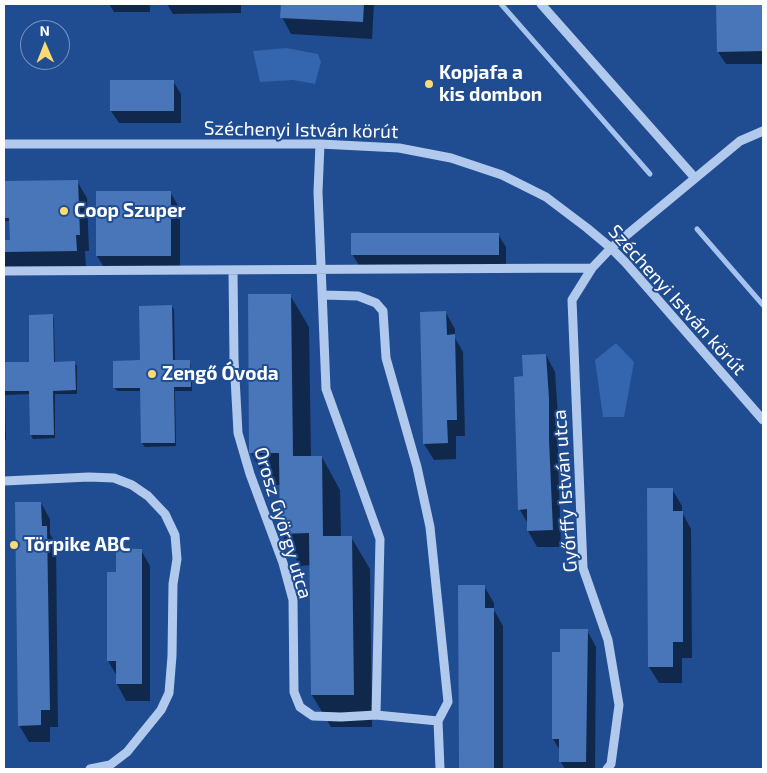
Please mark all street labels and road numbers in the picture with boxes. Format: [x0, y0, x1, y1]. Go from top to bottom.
street label: Széchenyi István körút [204, 117, 398, 143]
street label: Széchenyi István körút [603, 220, 751, 380]
street label: Győrffy István utca [548, 409, 582, 573]
street label: Orosz György utca [249, 444, 317, 602]

